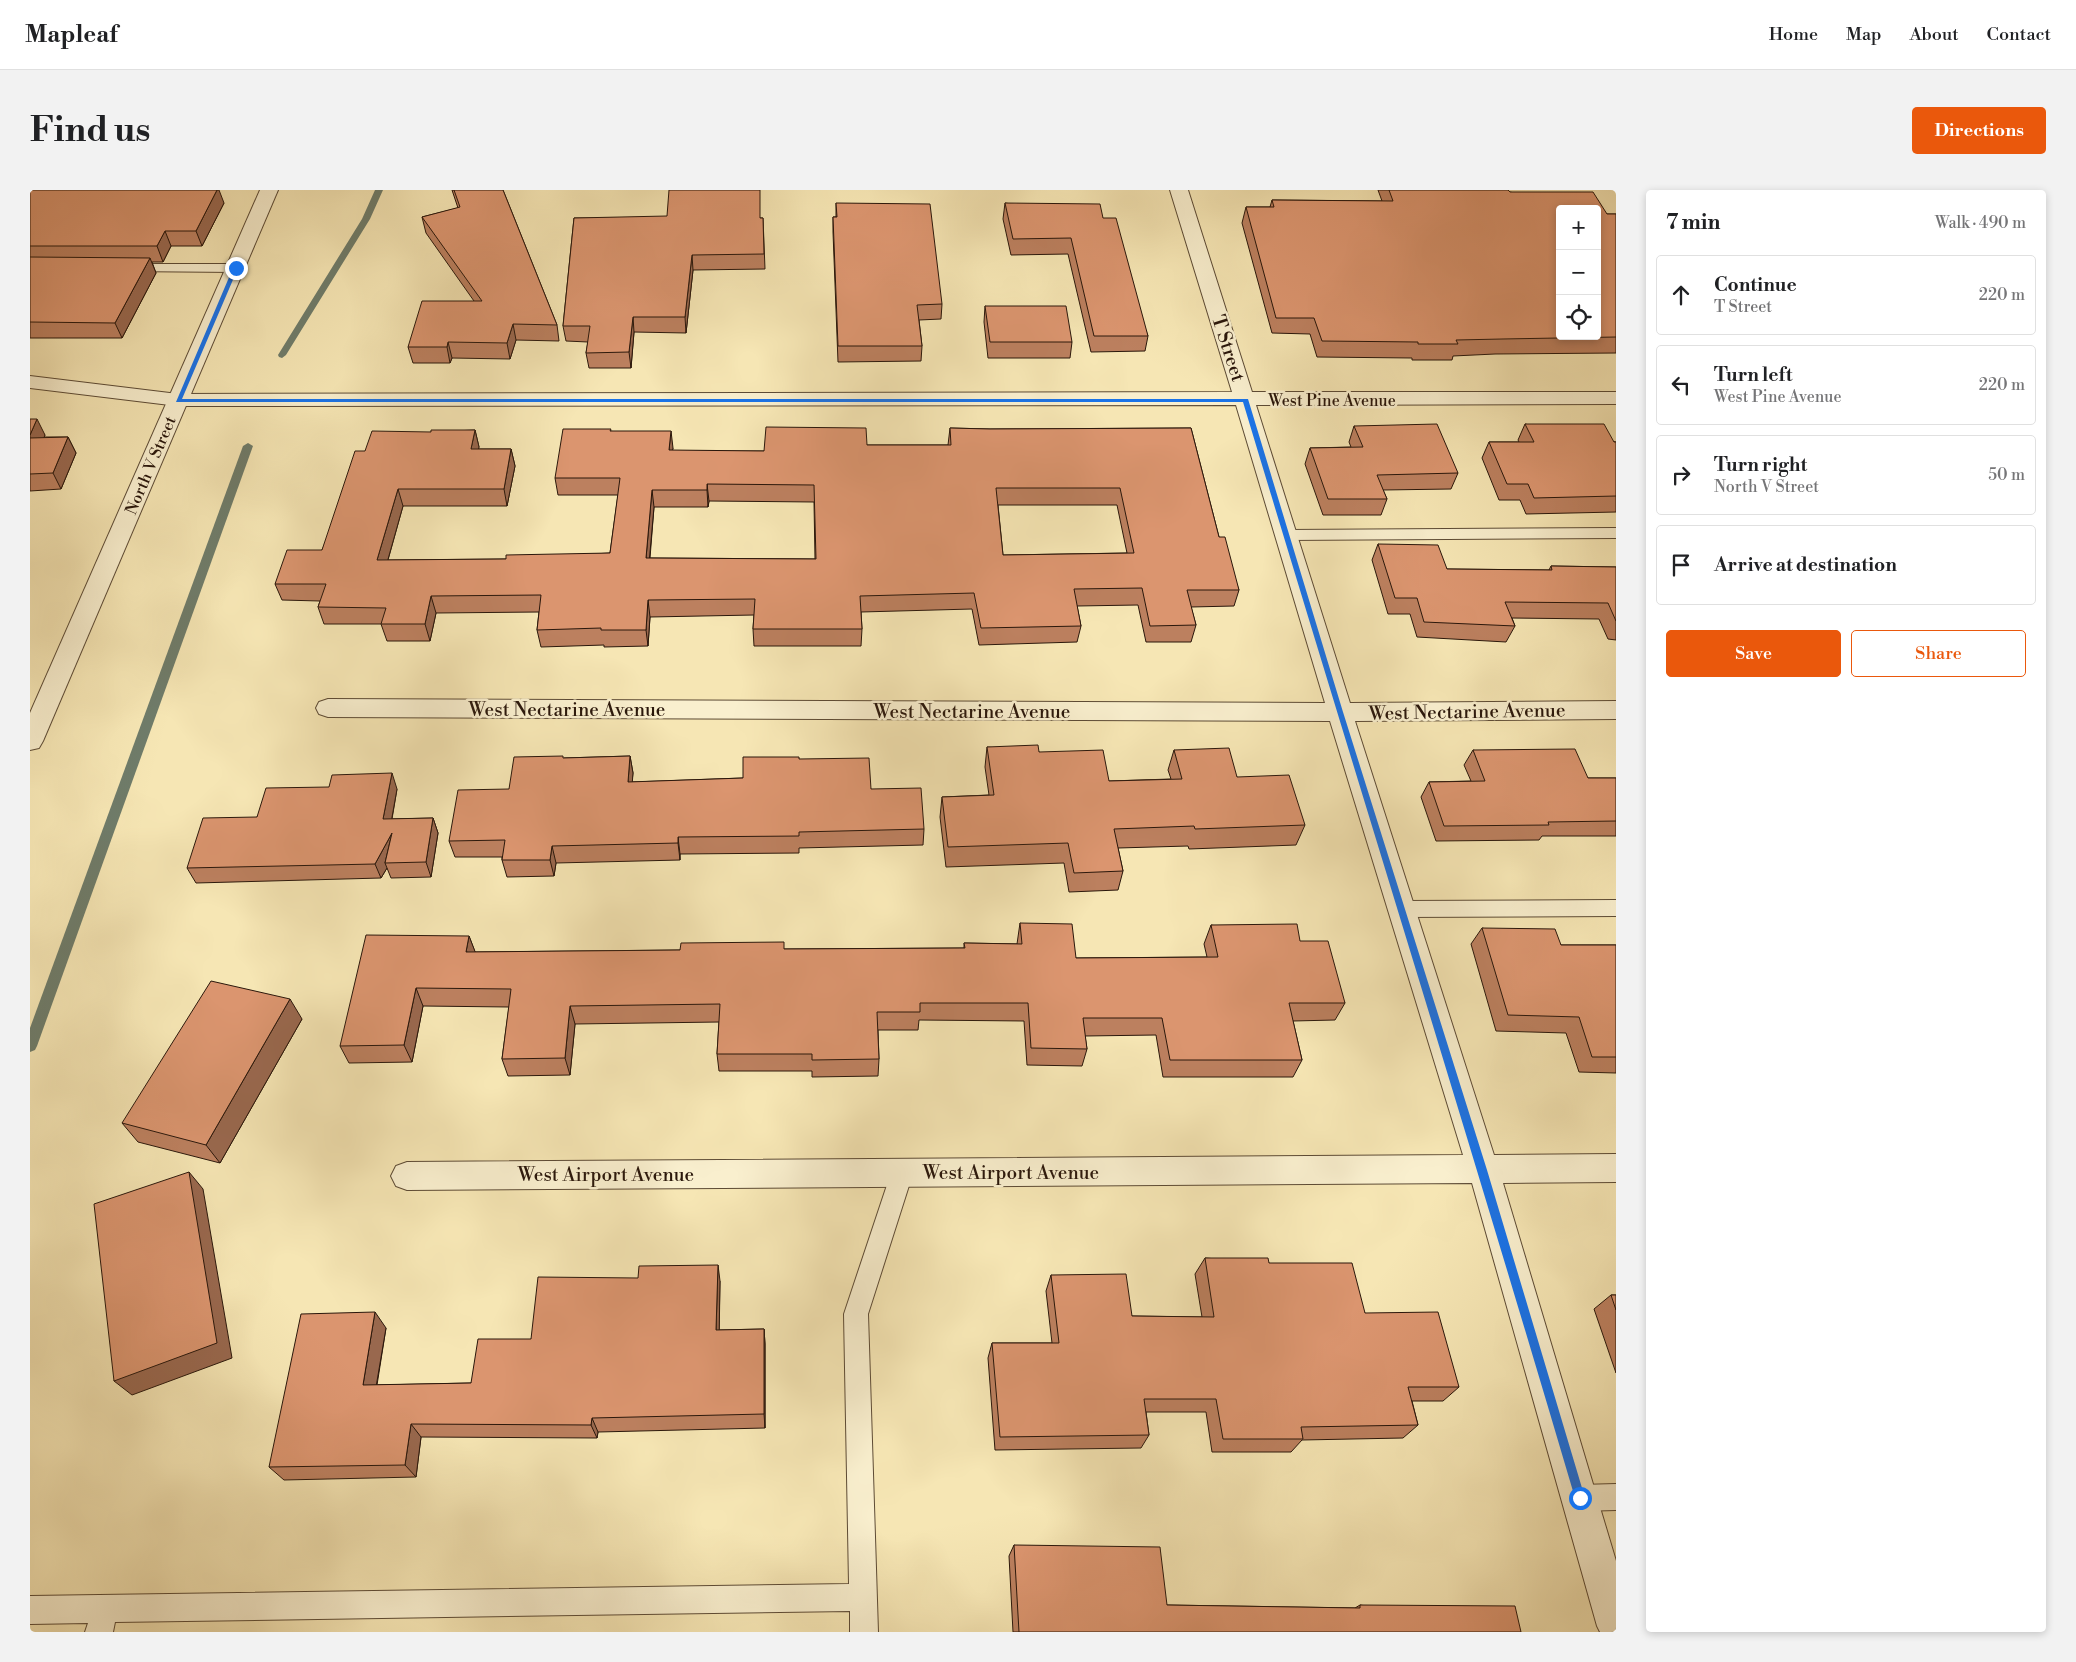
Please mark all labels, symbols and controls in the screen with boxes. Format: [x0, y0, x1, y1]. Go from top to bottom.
text: Mapleaf [25, 20, 118, 50]
text: Home [1769, 23, 1818, 46]
text: Map [1846, 23, 1882, 46]
text: About [1910, 23, 1959, 46]
text: Contact [1987, 23, 2051, 46]
button: Directions [1912, 107, 2046, 154]
text: Find us [30, 109, 150, 152]
map controls [1556, 205, 1601, 340]
button: + [1556, 205, 1601, 250]
text: 7 min [1666, 210, 1720, 236]
text: Walk · 490 m [1935, 213, 2026, 233]
button: − [1556, 250, 1601, 295]
route end [225, 257, 248, 280]
text: Continue [1714, 273, 1797, 297]
icon: ahead [1667, 281, 1695, 309]
text: 220 m [1979, 285, 2025, 305]
button: locate [1556, 295, 1601, 340]
text: T Street [1714, 297, 1772, 317]
street label: T Street [1206, 312, 1250, 385]
text: Turn left [1714, 363, 1793, 387]
icon: left [1667, 371, 1695, 399]
text: 220 m [1979, 375, 2025, 395]
text: West Pine Avenue [1714, 387, 1842, 407]
street label: West Pine Avenue [1267, 391, 1396, 411]
street label: North V Street [121, 413, 181, 518]
text: Turn right [1714, 453, 1807, 477]
icon: right [1667, 461, 1695, 489]
text: 50 m [1988, 465, 2025, 485]
text: North V Street [1714, 477, 1819, 497]
icon: arrive [1667, 551, 1695, 579]
text: Arrive at destination [1714, 553, 1897, 577]
button: Save [1666, 630, 1841, 677]
button: Share [1851, 630, 2026, 677]
street label: West Nectarine Avenue [468, 698, 665, 722]
street label: West Nectarine Avenue [1367, 698, 1566, 726]
street label: West Nectarine Avenue [873, 700, 1070, 724]
street label: West Airport Avenue [922, 1161, 1099, 1185]
street label: West Airport Avenue [517, 1163, 694, 1187]
route start [1569, 1487, 1592, 1510]

